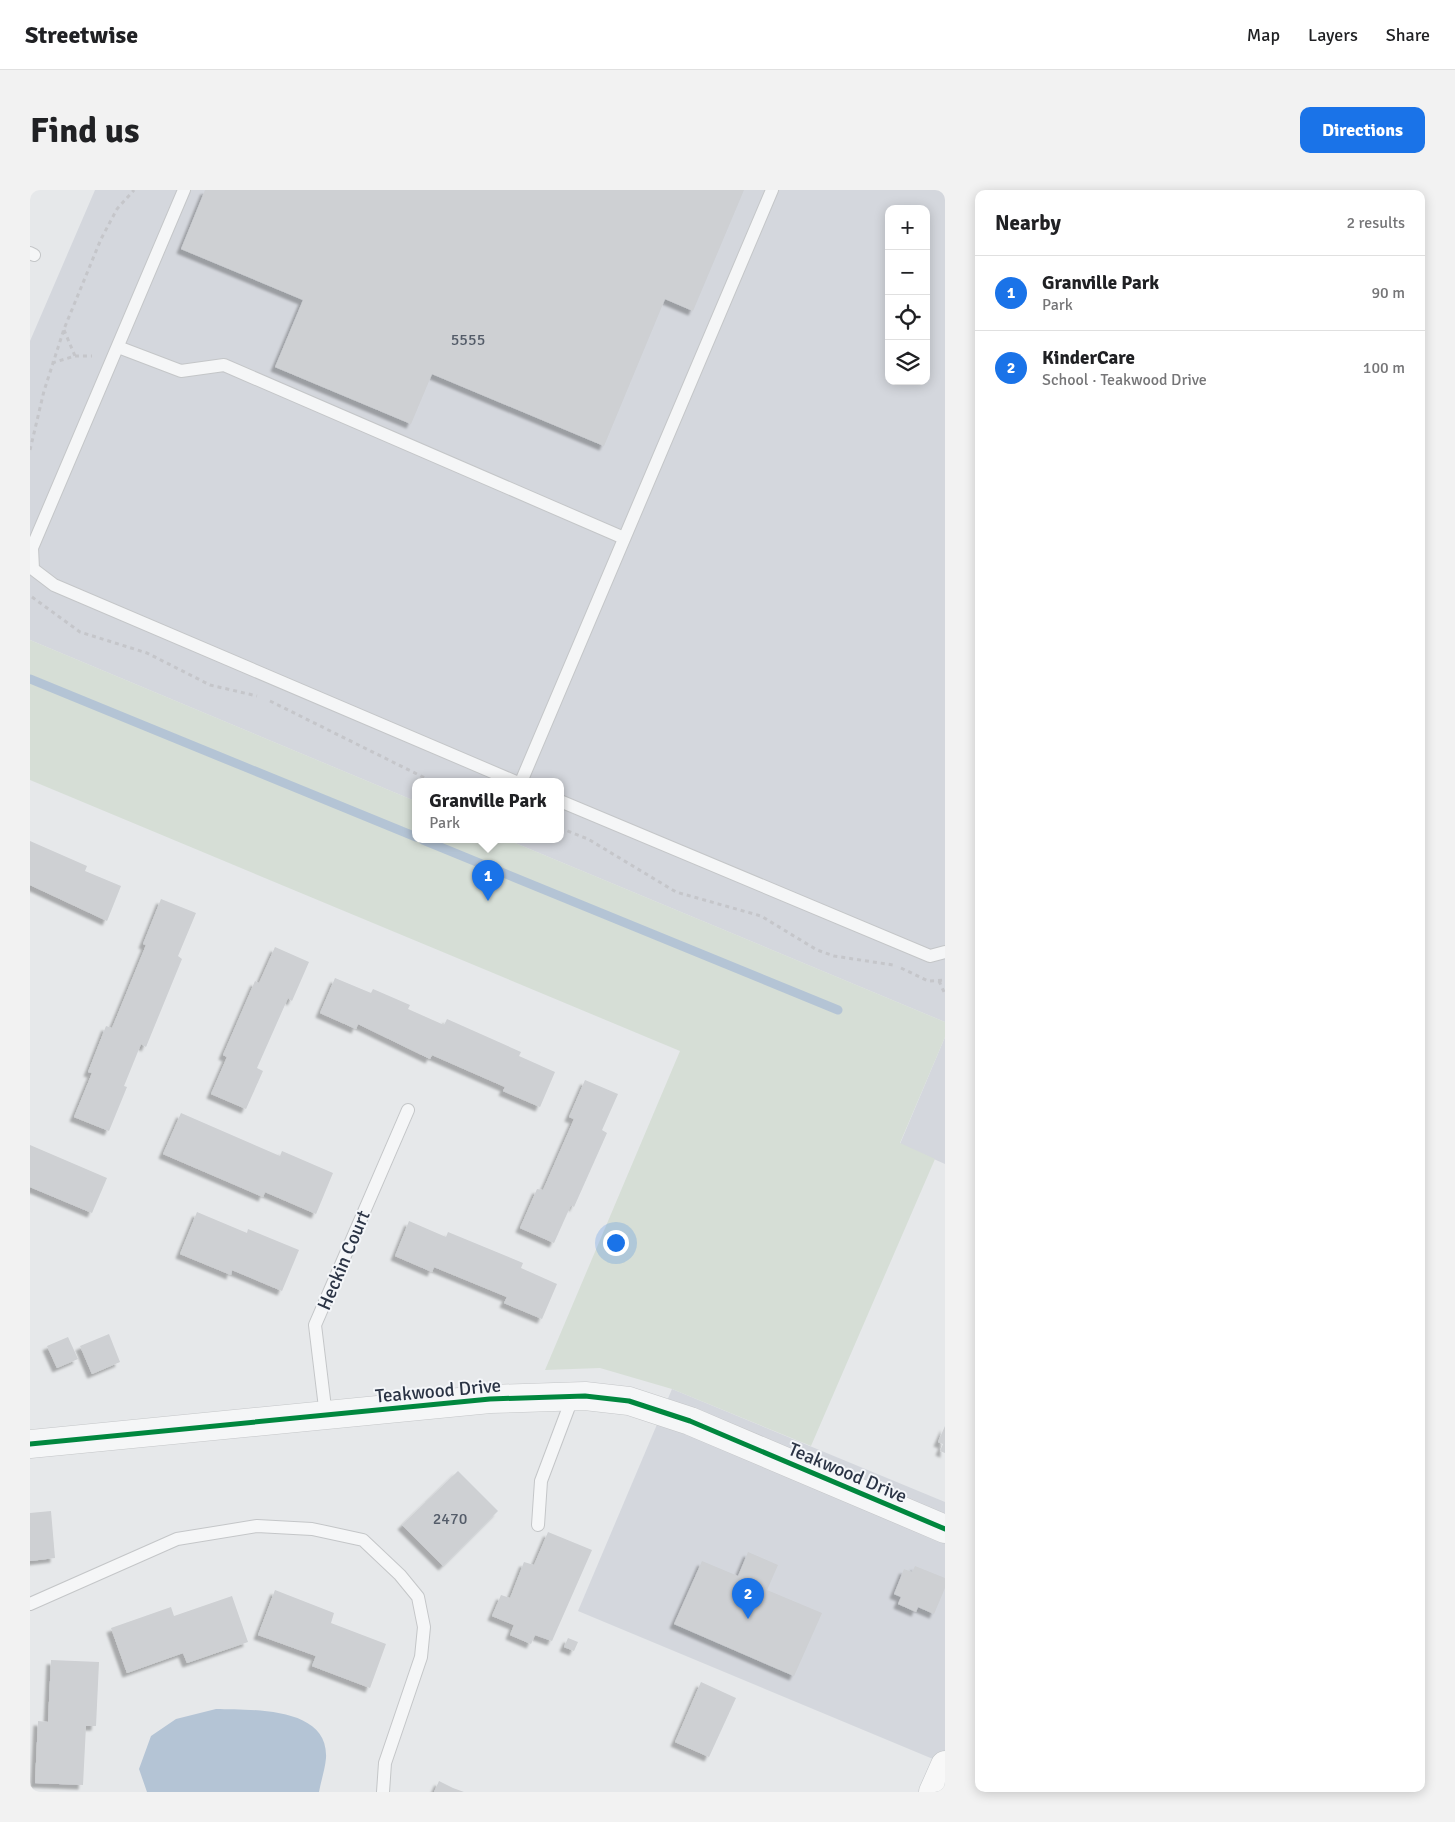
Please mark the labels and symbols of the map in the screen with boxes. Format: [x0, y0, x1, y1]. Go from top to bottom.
house number: 5555 [451, 330, 485, 350]
pin: 1 [472, 860, 504, 901]
street label: Heckin Court [312, 1207, 376, 1314]
your location [603, 1230, 629, 1256]
street label: Teakwood Drive [374, 1374, 502, 1408]
street label: Teakwood Drive [785, 1437, 910, 1509]
house number: 2470 [433, 1509, 467, 1529]
pin: 2 [732, 1578, 764, 1619]

